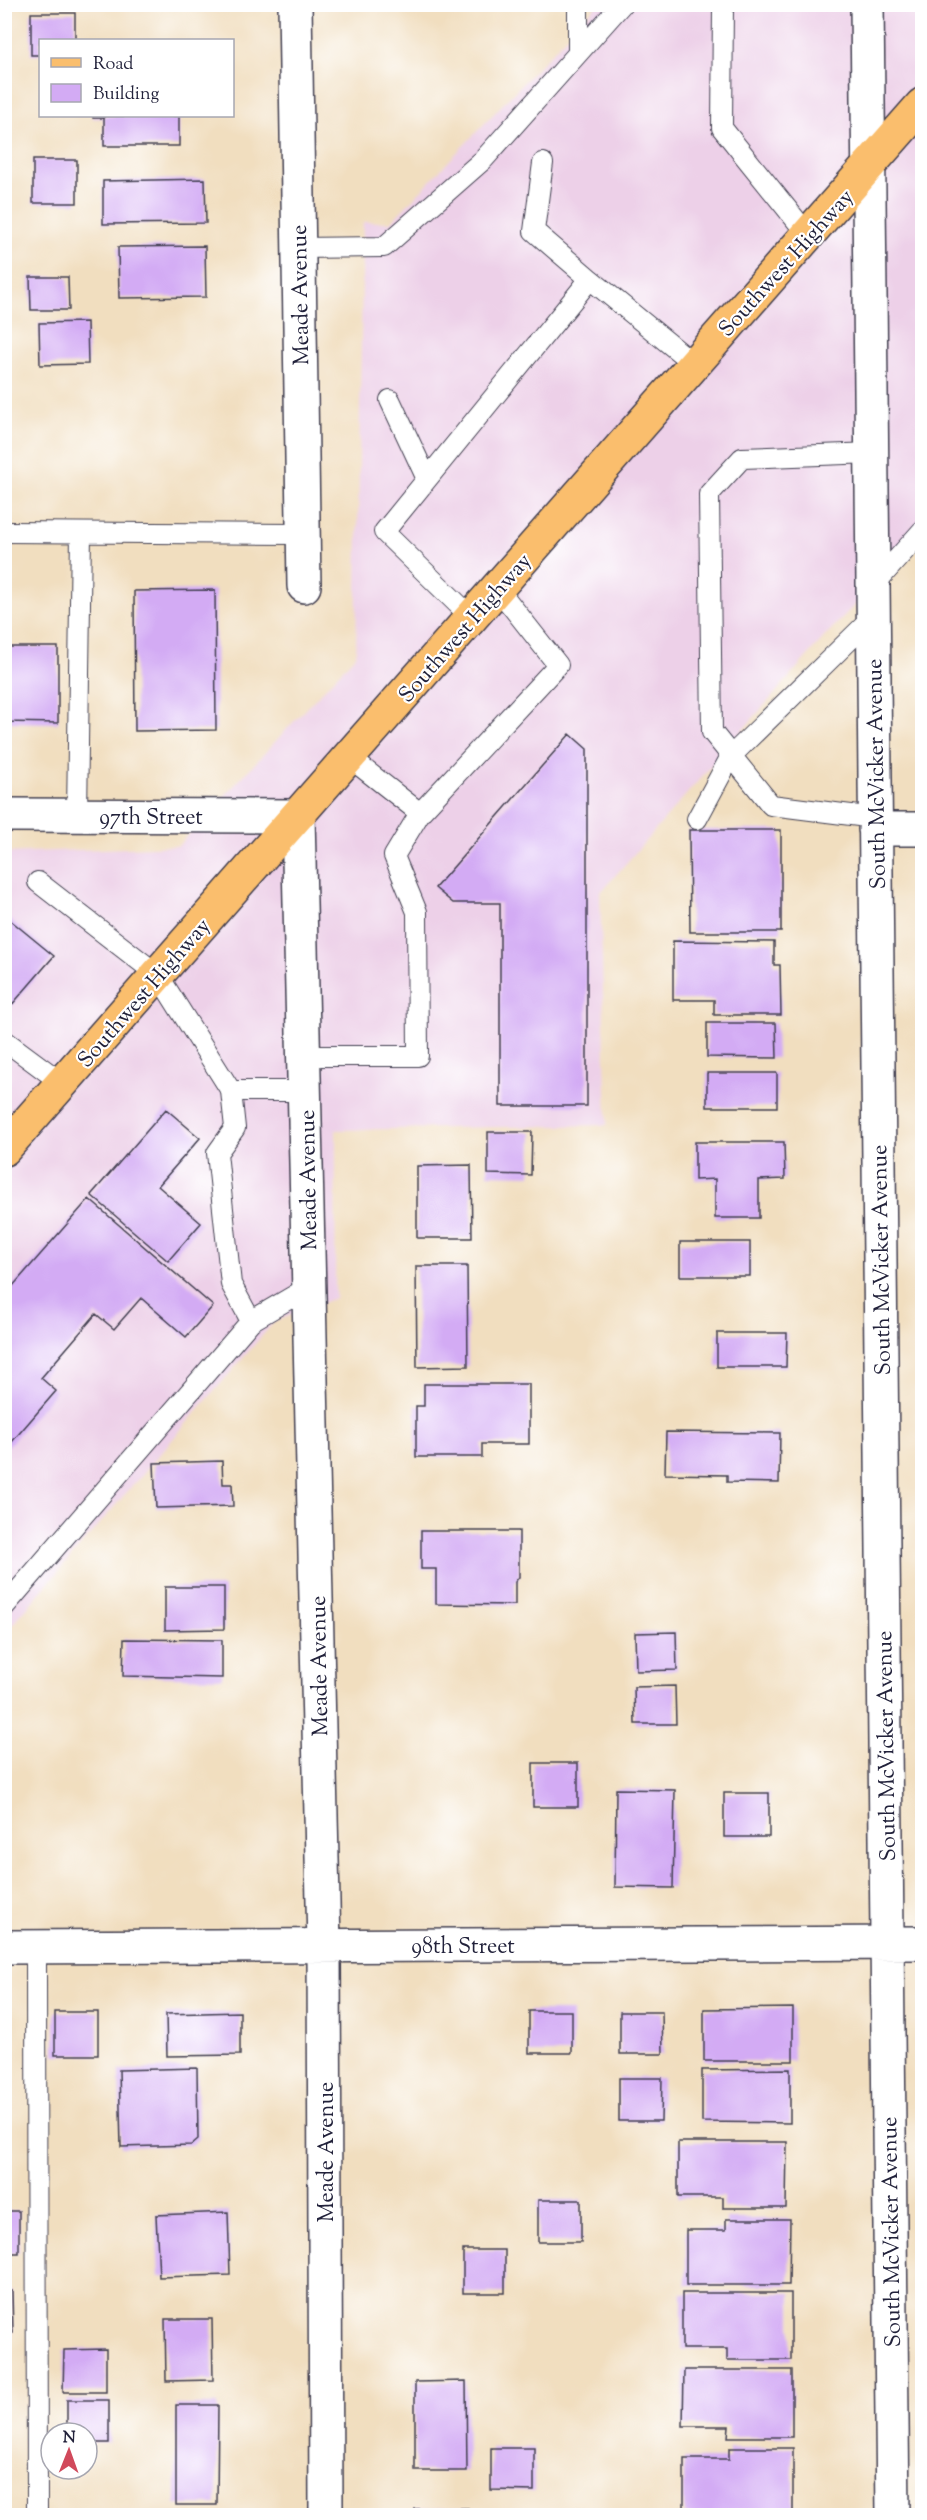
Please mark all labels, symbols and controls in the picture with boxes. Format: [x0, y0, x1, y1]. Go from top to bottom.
legend [39, 39, 234, 117]
text: Road [93, 52, 133, 78]
text: Building [93, 82, 159, 108]
street label: Southwest Highway [712, 183, 862, 345]
street label: Meade Avenue [285, 224, 319, 366]
street label: Southwest Highway [392, 547, 540, 711]
street label: South McVicker Avenue [860, 658, 896, 890]
street label: 97th Street [99, 803, 203, 835]
street label: Southwest Highway [71, 912, 219, 1076]
street label: Meade Avenue [293, 1109, 327, 1251]
street label: South McVicker Avenue [865, 1144, 901, 1376]
street label: Meade Avenue [304, 1595, 338, 1737]
street label: South McVicker Avenue [870, 1630, 906, 1862]
street label: 98th Street [411, 1932, 515, 1964]
street label: Meade Avenue [312, 2082, 344, 2222]
street label: South McVicker Avenue [875, 2116, 911, 2348]
north arrow [39, 2421, 99, 2481]
text: N [63, 2427, 76, 2450]

